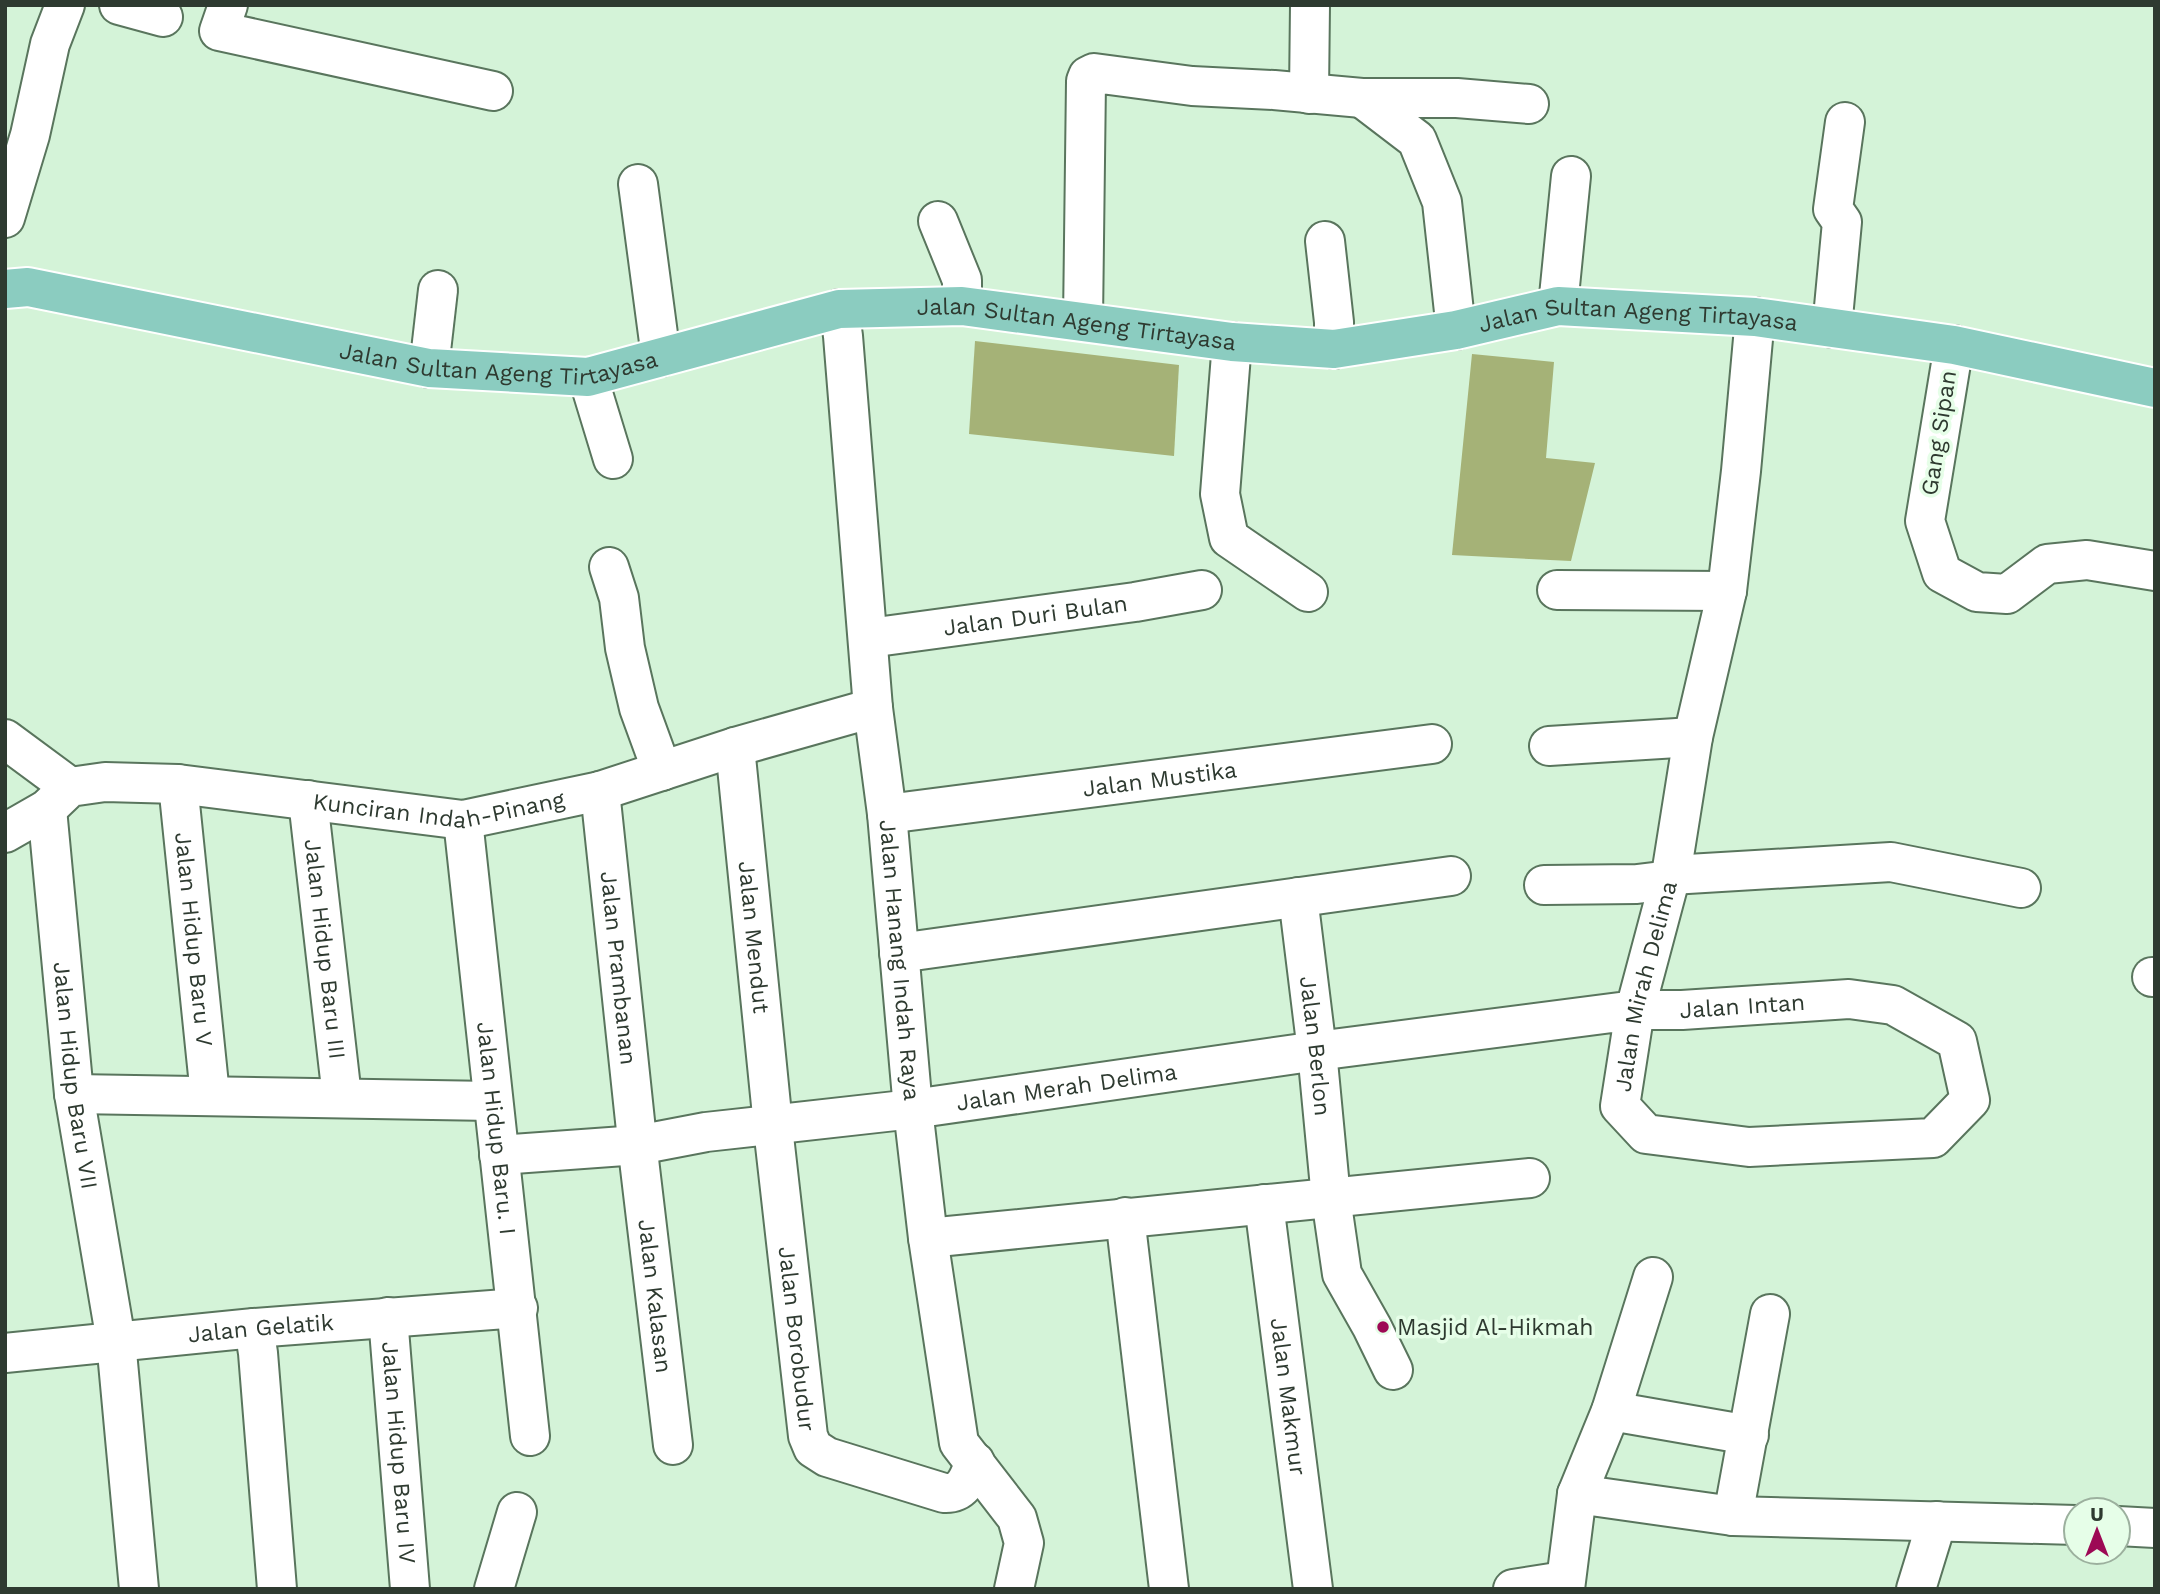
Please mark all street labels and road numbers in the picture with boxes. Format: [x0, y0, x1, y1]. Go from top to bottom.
street label: Jalan Sultan Ageng Tirtayasa [916, 292, 1238, 356]
street label: Jalan Sultan Ageng Tirtayasa [1476, 293, 1800, 338]
street label: Jalan Sultan Ageng Tirtayasa [337, 337, 660, 390]
street label: Gang Sipan [1916, 368, 1962, 498]
street label: Jalan Duri Bulan [942, 590, 1129, 641]
street label: Jalan Mustika [1081, 756, 1238, 802]
street label: Kunciran Indah-Pinang [311, 785, 568, 834]
street label: Jalan Hanang Indah Raya [874, 818, 926, 1102]
street label: Jalan Hidup Baru V [170, 831, 218, 1048]
street label: Jalan Hidup Baru III [299, 837, 351, 1061]
street label: Jalan Mendut [733, 860, 775, 1015]
street label: Jalan Prambanan [595, 870, 642, 1066]
street label: Jalan Mirah Delima [1609, 878, 1682, 1094]
street label: Jalan Hidup Baru VII [48, 961, 103, 1191]
street label: Jalan Berlon [1294, 974, 1337, 1117]
street label: Jalan Intan [1679, 988, 1806, 1024]
street label: Jalan Hidup Baru. I [472, 1020, 522, 1236]
street label: Jalan Merah Delima [954, 1058, 1179, 1116]
street label: Jalan Kalasan [633, 1217, 678, 1375]
street label: Jalan Borobudur [773, 1245, 821, 1433]
street label: Jalan Gelatik [187, 1309, 335, 1348]
street label: Jalan Makmur [1265, 1316, 1312, 1477]
street label: Jalan Hidup Baru IV [377, 1340, 421, 1565]

